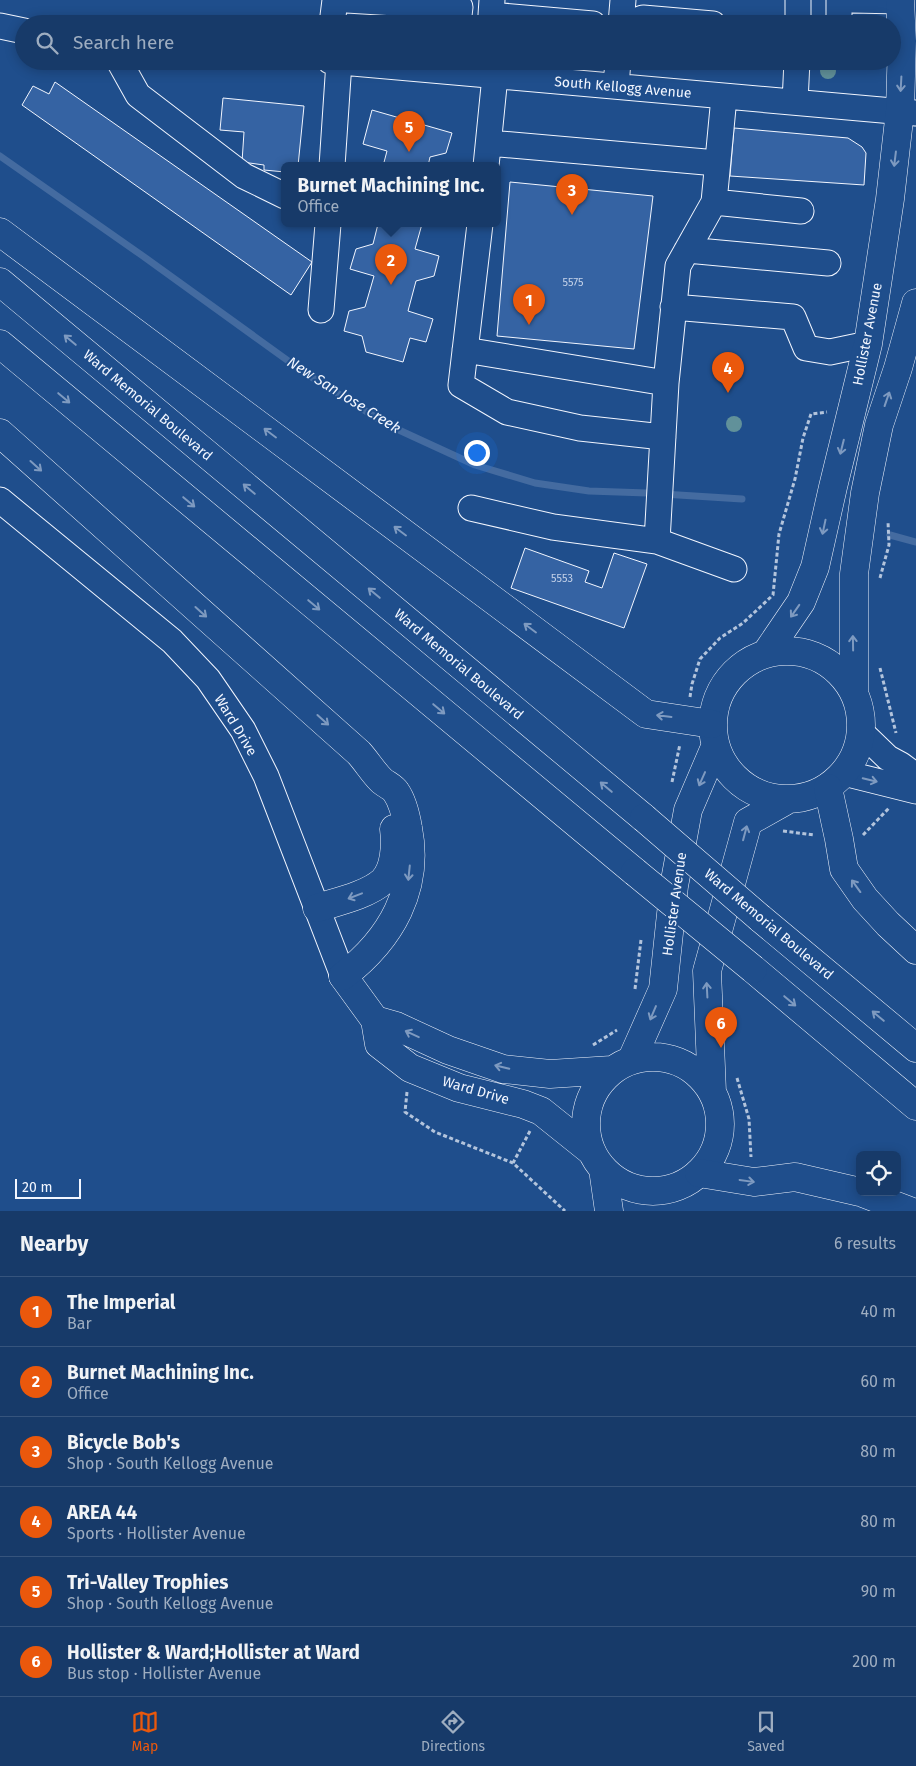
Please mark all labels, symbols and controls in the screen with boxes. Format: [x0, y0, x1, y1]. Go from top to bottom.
search box [15, 15, 901, 70]
icon: search [33, 29, 61, 57]
text: Search here [73, 31, 174, 54]
street label: South Kellogg Avenue [554, 73, 692, 102]
one-way arrow [896, 75, 906, 91]
pin: 5 [393, 111, 425, 152]
one-way arrow [890, 151, 900, 167]
popup [281, 162, 501, 227]
text: Burnet Machining Inc. [298, 174, 484, 197]
pin: 3 [556, 174, 588, 215]
text: Office [298, 197, 339, 216]
pin: 2 [375, 244, 407, 285]
house number: 5575 [563, 276, 584, 289]
street label: Hollister Avenue [849, 281, 886, 387]
pin: 1 [513, 284, 545, 325]
one-way arrow [64, 335, 77, 346]
street label: Ward Memorial Boulevard [80, 346, 216, 464]
pin: 4 [712, 352, 744, 393]
water label: New San Jose Creek [284, 353, 404, 437]
one-way arrow [883, 391, 893, 407]
one-way arrow [58, 392, 71, 403]
one-way arrow [264, 428, 277, 439]
one-way arrow [837, 439, 847, 455]
your location [464, 440, 490, 466]
one-way arrow [30, 460, 43, 471]
one-way arrow [243, 484, 256, 495]
one-way arrow [183, 496, 196, 507]
one-way arrow [819, 518, 828, 534]
one-way arrow [394, 525, 407, 536]
house number: 5553 [551, 572, 573, 585]
one-way arrow [368, 588, 381, 599]
one-way arrow [308, 600, 321, 611]
one-way arrow [790, 604, 800, 618]
street label: Ward Memorial Boulevard [391, 605, 527, 723]
one-way arrow [195, 607, 208, 618]
one-way arrow [523, 623, 537, 633]
one-way arrow [849, 635, 858, 651]
street label: Ward Drive [211, 691, 261, 759]
one-way arrow [433, 704, 446, 715]
one-way arrow [656, 711, 672, 721]
one-way arrow [316, 715, 329, 726]
one-way arrow [696, 771, 706, 786]
one-way arrow [861, 775, 877, 785]
one-way arrow [600, 781, 613, 792]
one-way arrow [740, 826, 750, 842]
street label: Hollister Avenue [659, 851, 690, 957]
one-way arrow [404, 865, 414, 881]
street label: Ward Memorial Boulevard [701, 865, 837, 983]
one-way arrow [851, 879, 861, 893]
one-way arrow [347, 892, 363, 901]
one-way arrow [703, 983, 712, 999]
one-way arrow [783, 995, 796, 1006]
one-way arrow [648, 1005, 658, 1020]
pin: 6 [705, 1007, 737, 1048]
one-way arrow [872, 1011, 885, 1022]
one-way arrow [405, 1028, 420, 1038]
one-way arrow [494, 1062, 510, 1071]
street label: Ward Drive [441, 1073, 511, 1108]
map controls [856, 1151, 901, 1196]
button: locate [856, 1151, 901, 1196]
scale bar [15, 1176, 81, 1199]
one-way arrow [739, 1176, 755, 1186]
text: 20 m [22, 1179, 52, 1196]
text: Nearby [20, 1231, 88, 1257]
text: 6 results [834, 1234, 896, 1253]
text: The Imperial [67, 1291, 176, 1314]
text: 1 [32, 1302, 40, 1321]
text: 40 m [861, 1302, 896, 1321]
text: Bar [67, 1314, 92, 1333]
text: Burnet Machining Inc. [67, 1361, 254, 1384]
text: 2 [32, 1372, 40, 1391]
text: 60 m [861, 1372, 896, 1391]
text: Office [67, 1384, 109, 1403]
text: Bicycle Bob's [67, 1431, 180, 1454]
text: 3 [32, 1442, 40, 1461]
text: 80 m [860, 1442, 896, 1461]
text: Shop · South Kellogg Avenue [67, 1454, 274, 1473]
text: AREA 44 [67, 1501, 137, 1524]
text: 4 [31, 1512, 41, 1531]
text: 80 m [860, 1512, 896, 1531]
text: Sports · Hollister Avenue [67, 1524, 246, 1543]
text: Tri-Valley Trophies [67, 1571, 228, 1594]
text: 5 [32, 1582, 40, 1601]
text: 90 m [861, 1582, 896, 1601]
text: Shop · South Kellogg Avenue [67, 1594, 274, 1613]
text: Hollister & Ward;Hollister at Ward [67, 1641, 360, 1664]
text: 6 [31, 1652, 41, 1671]
text: 200 m [852, 1652, 896, 1671]
text: Bus stop · Hollister Avenue [67, 1664, 261, 1683]
tab: Map [131, 1708, 159, 1755]
tab: Directions [421, 1708, 485, 1755]
tab: Saved [747, 1708, 785, 1755]

